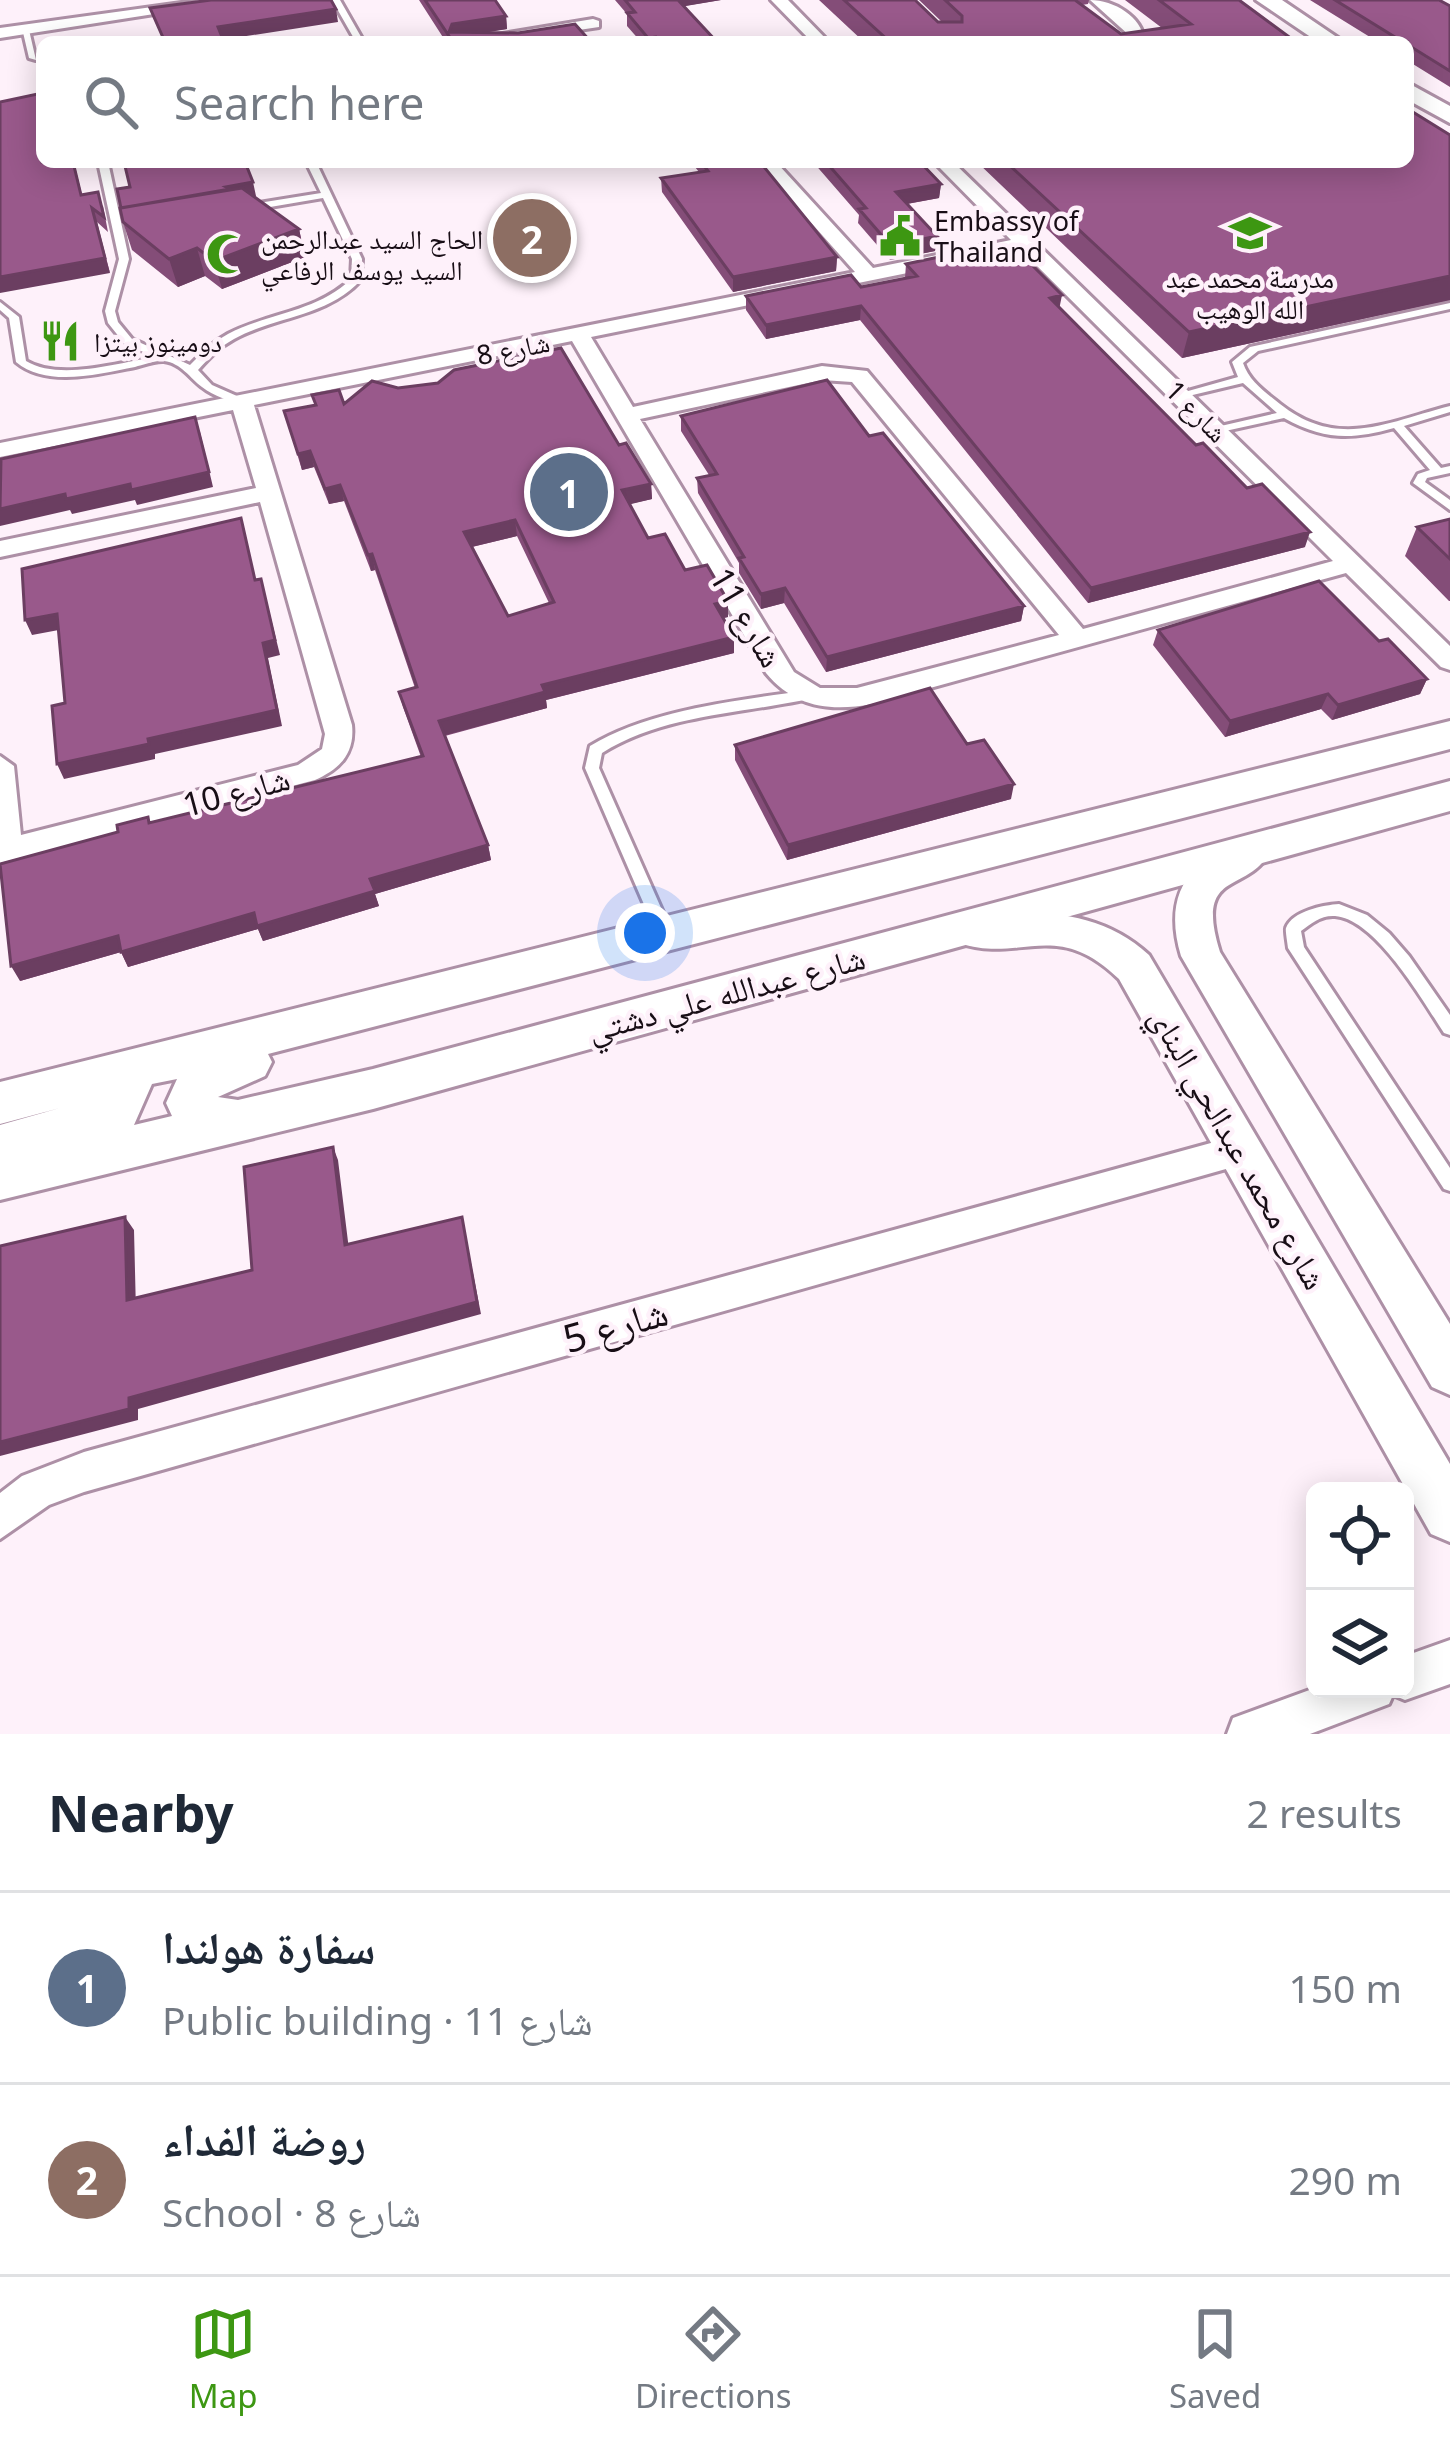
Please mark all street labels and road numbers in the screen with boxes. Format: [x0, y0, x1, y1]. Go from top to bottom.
street label: شارع 8 [473, 323, 553, 373]
street label: شارع 1 [1158, 372, 1236, 450]
street label: شارع 11 [700, 559, 794, 675]
street label: شارع 10 [177, 755, 295, 827]
street label: شارع عبدالله علي دشتي [582, 934, 871, 1056]
street label: شارع محمد عبدالحي البناي [1136, 999, 1338, 1300]
street label: شارع 5 [556, 1284, 674, 1364]

